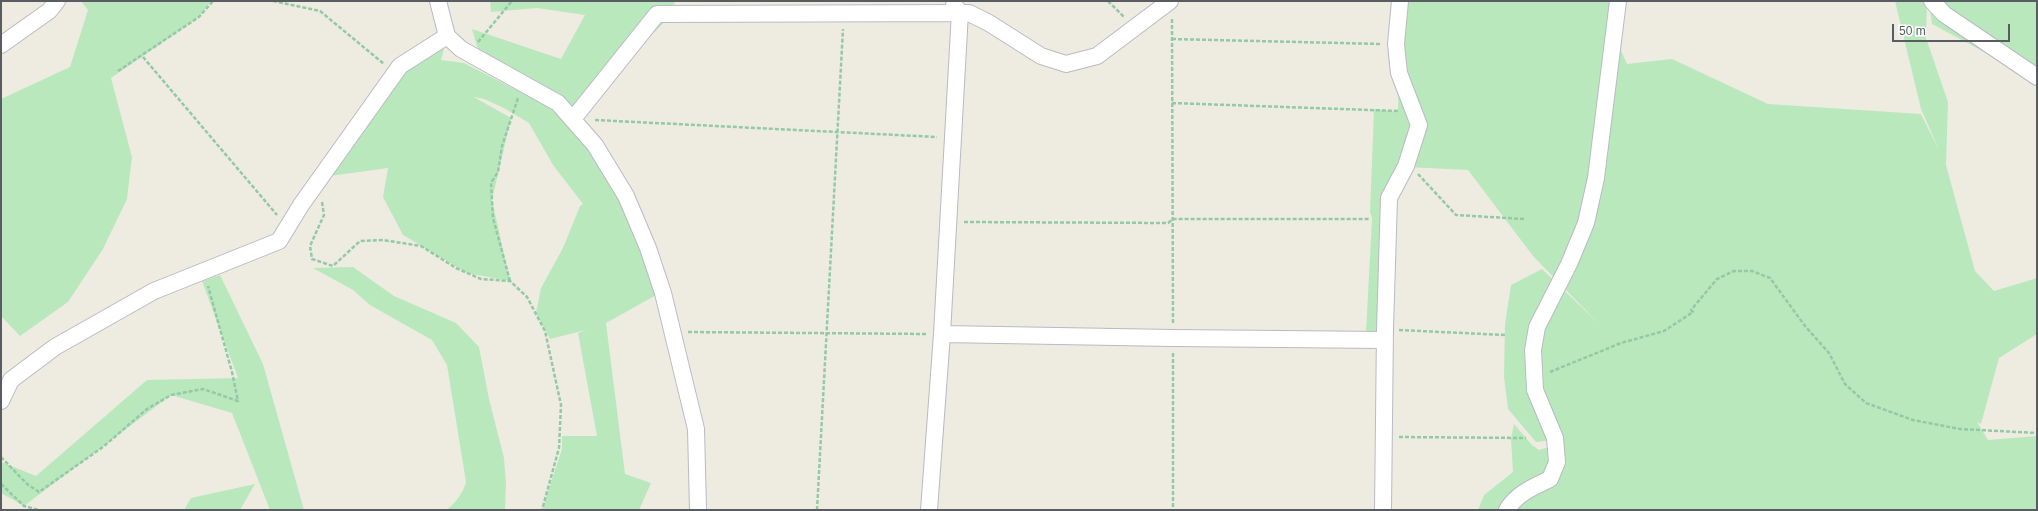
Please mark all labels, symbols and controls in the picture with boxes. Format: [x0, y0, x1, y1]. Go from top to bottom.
scale bar [1894, 16, 2012, 42]
text: 50 m [1899, 24, 1926, 38]

